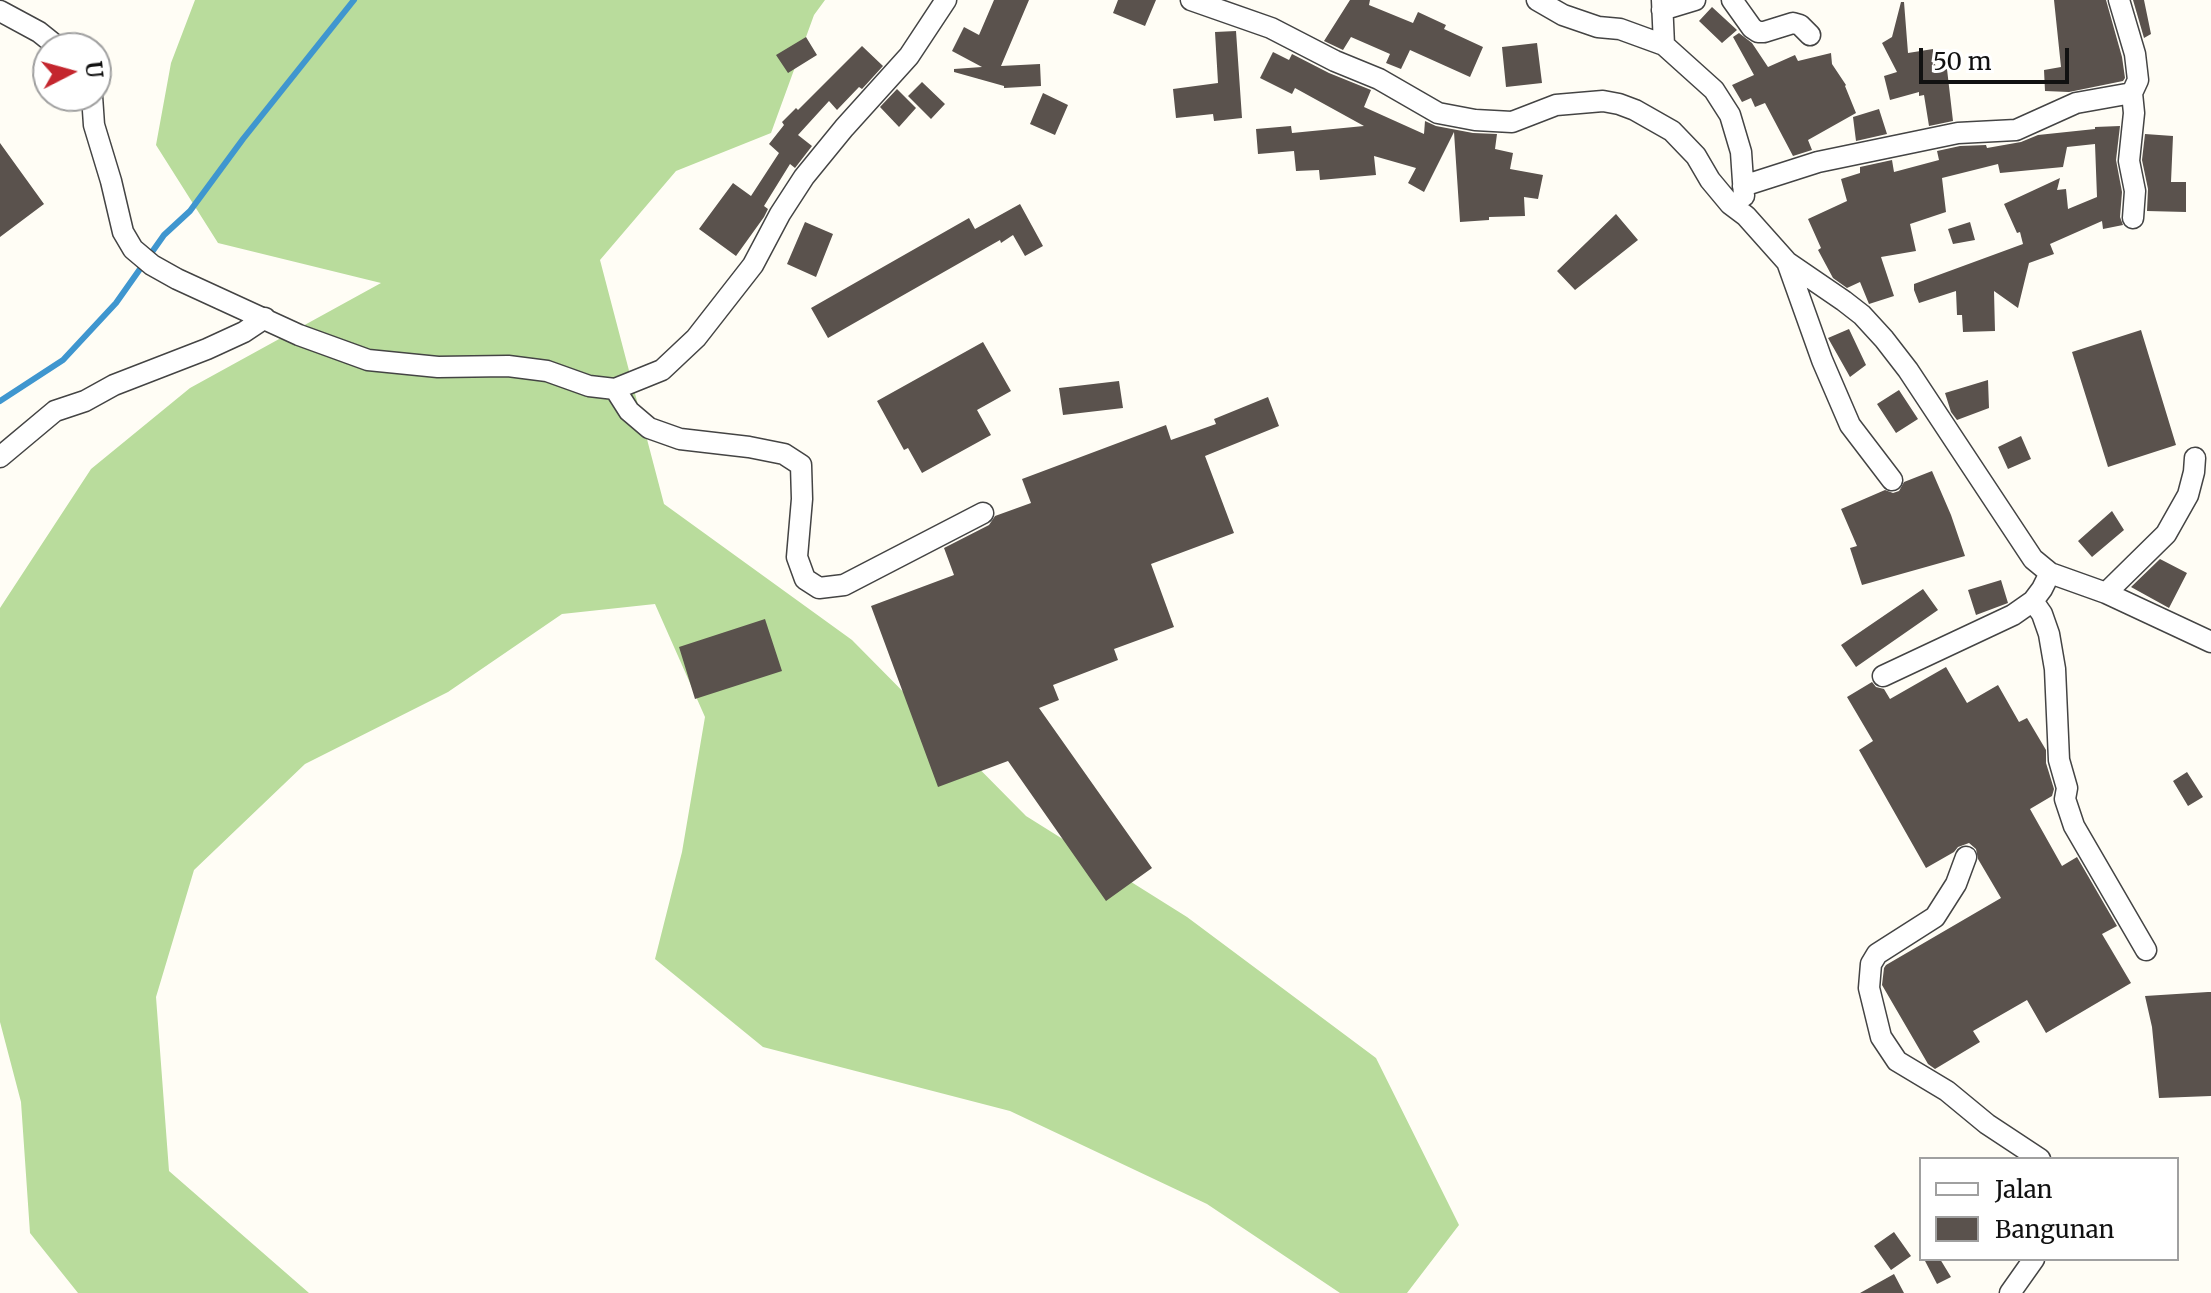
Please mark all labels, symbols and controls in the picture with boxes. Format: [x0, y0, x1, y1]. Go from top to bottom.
north arrow [32, 32, 112, 112]
scale bar [1923, 32, 2073, 82]
text: 50 m [1933, 46, 1992, 77]
text: U [79, 60, 109, 79]
legend [1919, 1157, 2179, 1261]
text: Jalan [1995, 1174, 2052, 1205]
text: Bangunan [1995, 1214, 2115, 1245]

